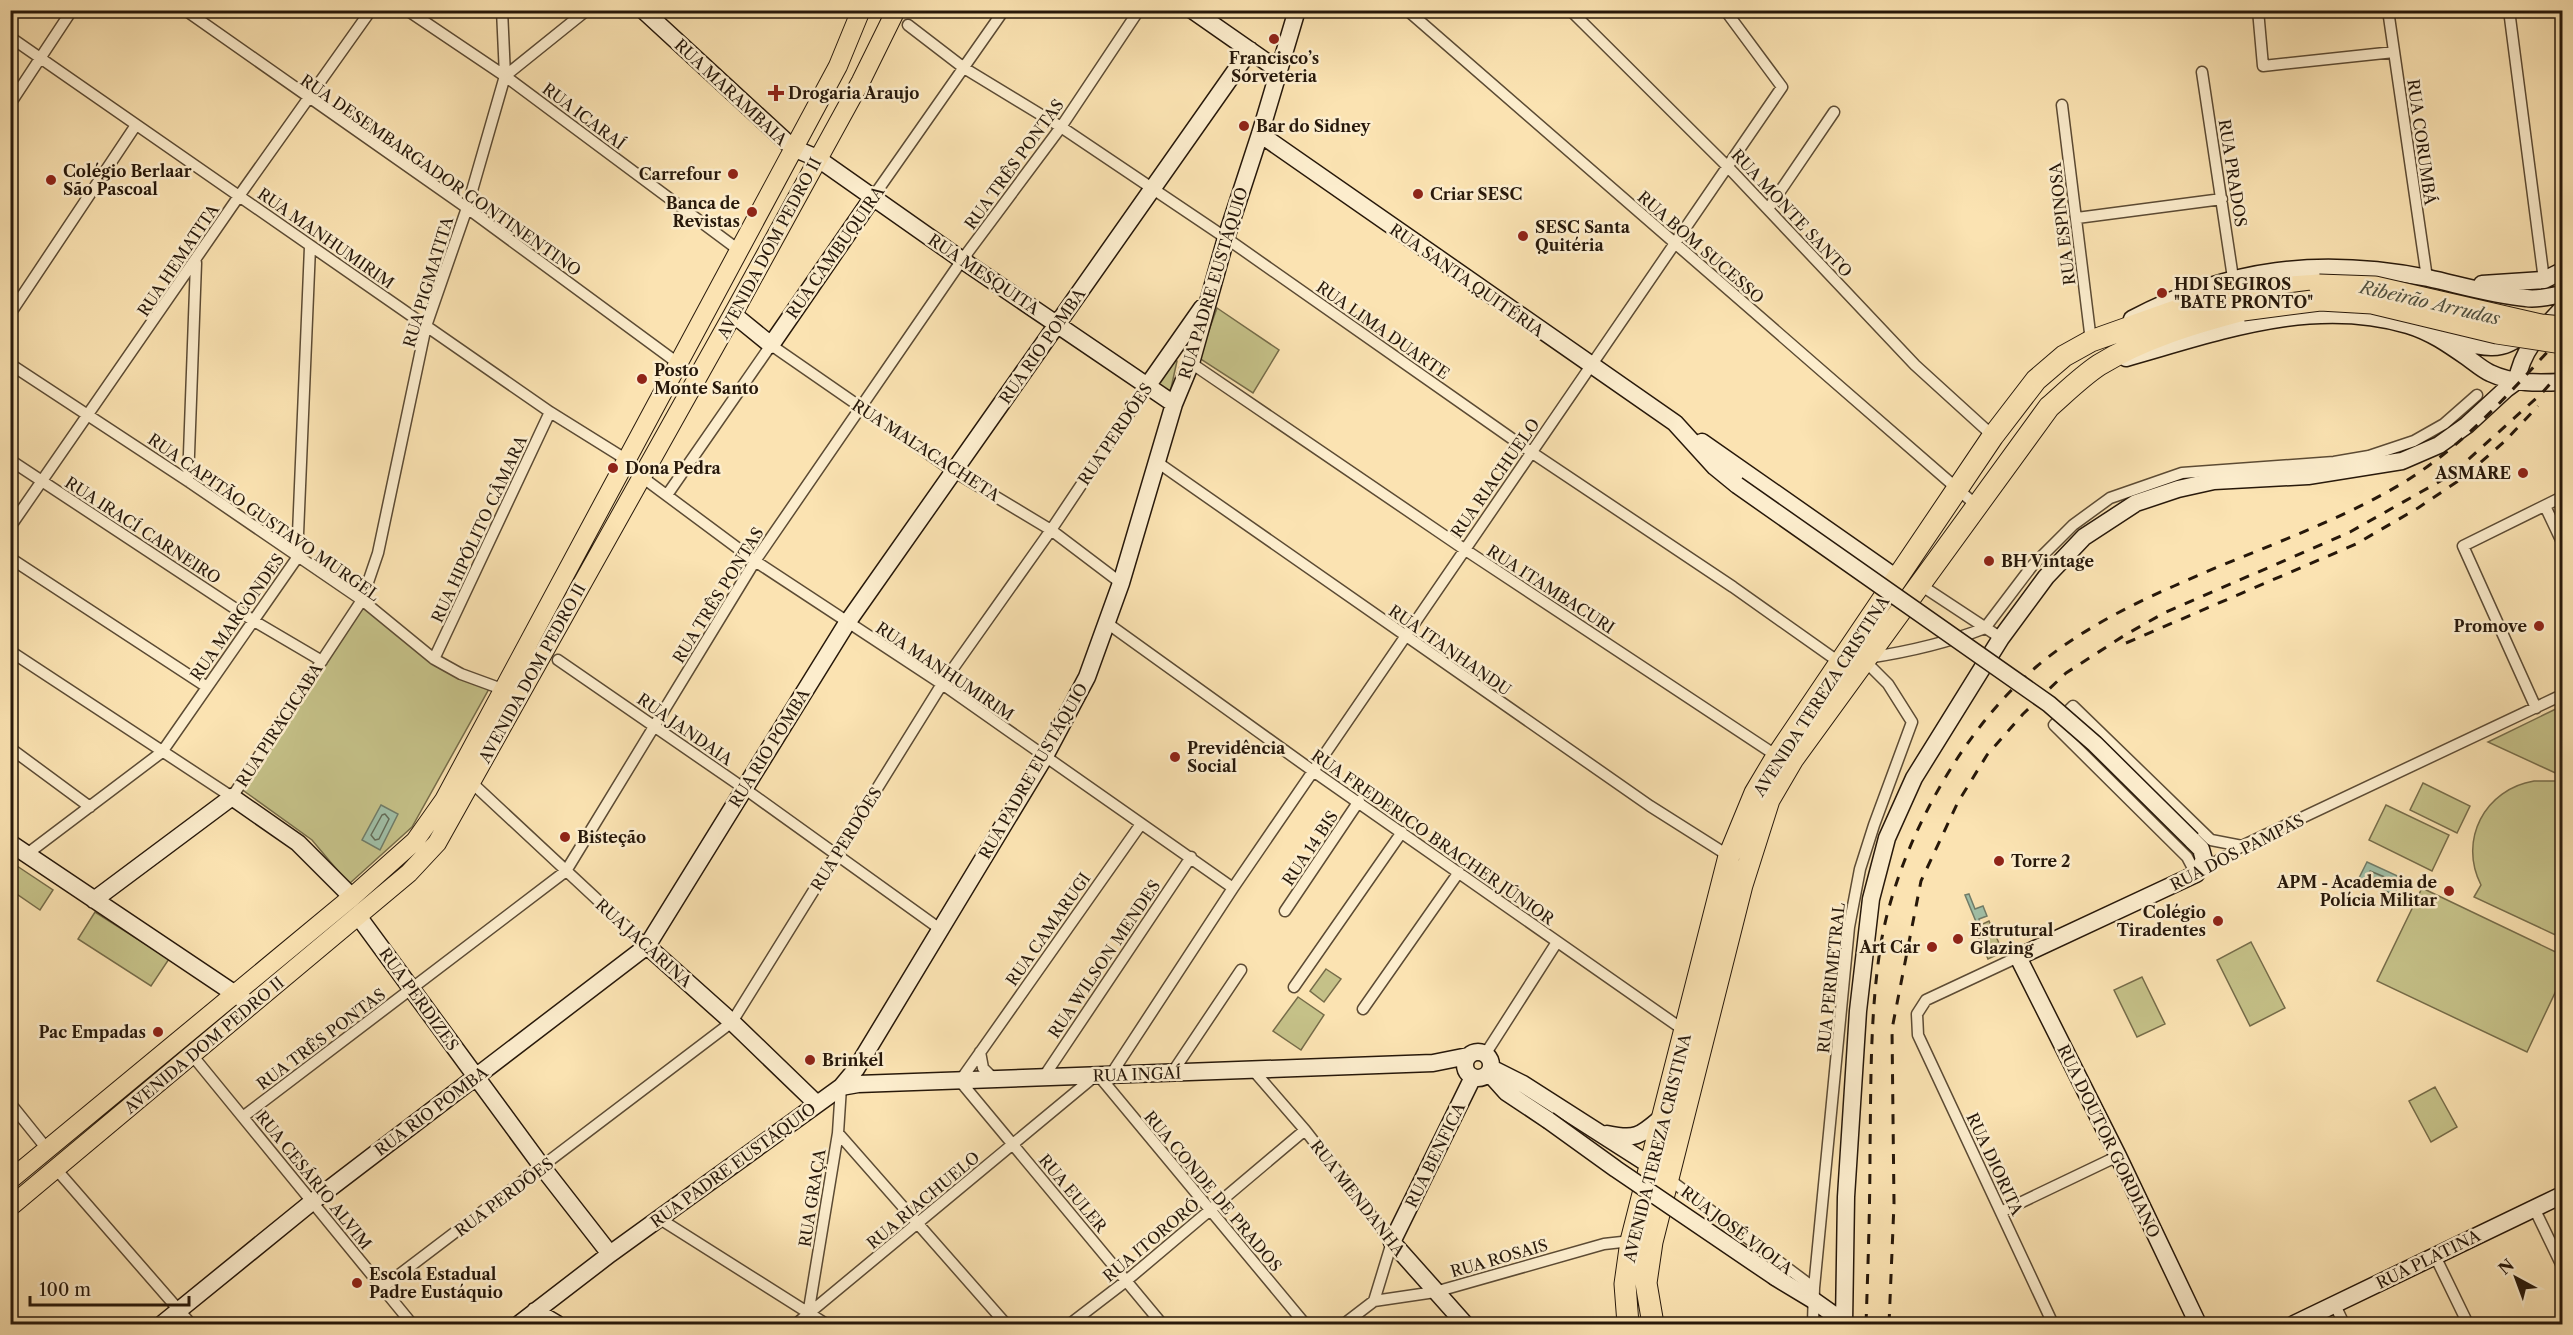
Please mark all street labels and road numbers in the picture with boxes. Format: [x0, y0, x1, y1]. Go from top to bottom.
street label: RUA MARAMBAIA [670, 35, 792, 150]
street label: RUA DESEMBARGADOR CONTINENTINO [297, 70, 585, 280]
street label: RUA ICARAÍ [539, 78, 629, 154]
street label: RUA CORUMBÁ [2403, 78, 2441, 207]
street label: RUA TRÊS PONTAS [960, 95, 1068, 233]
street label: RUA PRADOS [2215, 118, 2251, 228]
street label: RUA MONTE SANTO [1727, 145, 1857, 281]
street label: AVENIDA DOM PEDRO II [712, 154, 825, 343]
street label: RUA ESPINOSA [2044, 160, 2079, 286]
street label: RUA CAMBUQUIRA [782, 181, 889, 322]
street label: RUA MANHUMIRIM [254, 183, 398, 293]
street label: RUA PADRE EUSTÁQUIO [1174, 185, 1252, 381]
street label: RUA BOM SUCESSO [1634, 187, 1768, 307]
street label: RUA HEMATITA [133, 199, 224, 320]
street label: RUA PIGMATITA [399, 213, 458, 350]
street label: RUA SANTA QUITÉRIA [1386, 219, 1549, 342]
street label: RUA MESQUITA [925, 229, 1044, 319]
street label: RUA LIMA DUARTE [1313, 277, 1453, 383]
street label: RUA RIO POMBA [995, 283, 1090, 408]
street label: RUA PERDÕES [1073, 379, 1156, 489]
street label: RUA MALACACHETA [848, 395, 1005, 506]
street label: RUA RIACHUELO [1446, 414, 1544, 542]
street label: RUA CAPITÃO GUSTAVO MURGEL [144, 428, 385, 605]
street label: RUA HIPÓLITO CÂMARA [427, 431, 532, 626]
street label: RUA IRACÍ CARNEIRO [61, 472, 225, 588]
street label: RUA TRÊS PONTAS [668, 524, 768, 666]
street label: RUA ITAMBACURI [1483, 540, 1619, 638]
street label: RUA MARCONDES [186, 550, 288, 684]
street label: AVENIDA DOM PEDRO II [474, 580, 590, 767]
street label: AVENIDA TEREZA CRISTINA [1748, 591, 1894, 801]
street label: RUA ITANHANDU [1385, 600, 1515, 700]
street label: RUA MANHUMIRIM [872, 617, 1018, 725]
street label: RUA PIRACICABA [232, 658, 327, 791]
street label: RUA PADRE EUSTÁQUIO [974, 679, 1092, 863]
street label: RUA RIO POMBA [724, 684, 814, 811]
street label: RUA JANDAIA [633, 689, 737, 770]
street label: RUA FREDERICO BRACHER JÚNIOR [1308, 745, 1559, 930]
street label: RUA PERDÕES [805, 783, 886, 895]
street label: RUA 14 BIS [1278, 807, 1342, 889]
street label: RUA DOS PAMPAS [2167, 810, 2307, 894]
street label: RUA CAMARUGI [1001, 869, 1095, 989]
street label: RUA WILSON MENDES [1044, 876, 1164, 1042]
street label: RUA JACARINA [592, 894, 697, 992]
street label: RUA PERIMETRAL [1813, 901, 1849, 1054]
street label: RUA PERDIZES [375, 944, 463, 1054]
street label: AVENIDA DOM PEDRO II [119, 972, 288, 1118]
street label: RUA TRÊS PONTAS [253, 984, 389, 1094]
street label: AVENIDA TEREZA CRISTINA [1619, 1031, 1695, 1265]
street label: RUA DOUTOR GORDIANO [2053, 1041, 2165, 1241]
street label: RUA RIO POMBA [370, 1061, 492, 1160]
street label: RUA INGAÍ [1092, 1062, 1182, 1086]
street label: RUA PADRE EUSTÁQUIO [646, 1098, 820, 1232]
street label: RUA BENFICA [1401, 1098, 1470, 1211]
street label: RUA CESÁRIO ALVIM [252, 1107, 376, 1253]
street label: RUA CONDE DE PRADOS [1140, 1107, 1286, 1275]
street label: RUA DIORITA [1962, 1109, 2028, 1220]
street label: RUA MENDANHA [1306, 1136, 1410, 1261]
street label: RUA GRAÇA [794, 1146, 830, 1248]
street label: RUA RIACHUELO [863, 1147, 983, 1253]
street label: RUA EULER [1035, 1150, 1112, 1237]
street label: RUA PERDÕES [450, 1152, 557, 1241]
street label: RUA JOSÉ VIOLA [1677, 1181, 1798, 1279]
street label: RUA ITORORÓ [1099, 1194, 1203, 1286]
street label: RUA PLATINA [2373, 1225, 2484, 1293]
street label: RUA ROSAIS [1448, 1235, 1550, 1281]

